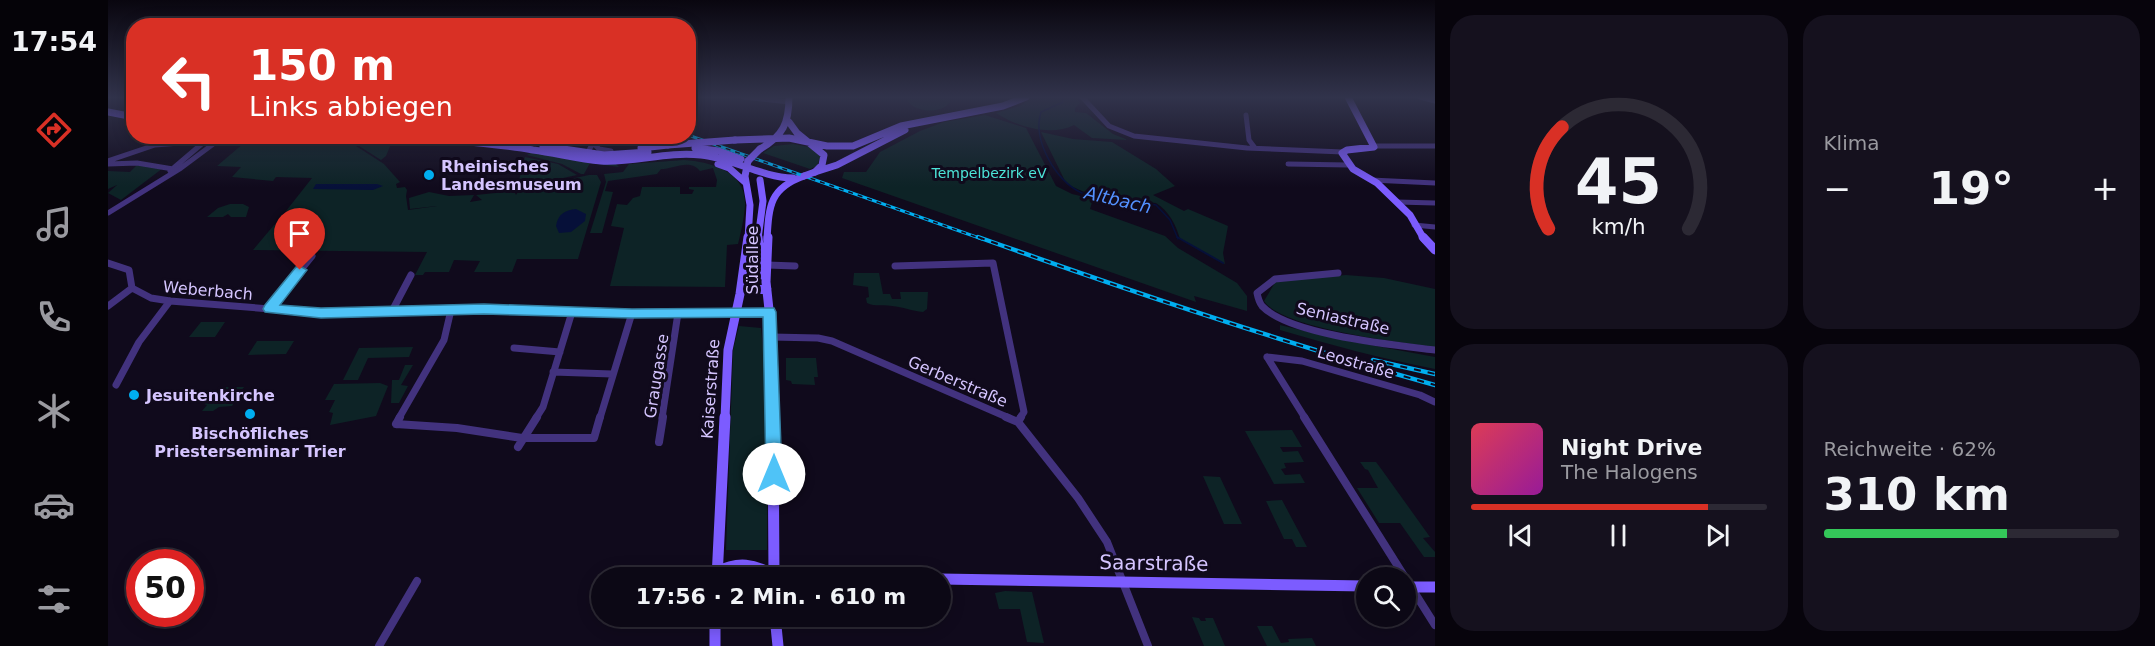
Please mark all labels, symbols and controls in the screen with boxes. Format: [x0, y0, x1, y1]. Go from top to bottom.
text: 17:54 [11, 26, 97, 57]
text: 150 m [249, 41, 395, 90]
icon: left [150, 42, 228, 120]
text: Links abbiegen [249, 91, 453, 122]
icon: directions [33, 109, 75, 151]
text: Klima [1824, 131, 1879, 155]
text: 45 [1575, 145, 1662, 218]
place label: Rheinisches Landesmuseum [441, 157, 582, 194]
text: 19° [1929, 162, 2014, 215]
park label: Tempelbezirk eV [930, 165, 1047, 181]
marker: Rheinisches Landesmuseum [422, 168, 436, 182]
text: − [1824, 169, 1851, 208]
text: + [2091, 169, 2119, 208]
water label: Altbach [1082, 181, 1154, 217]
icon: music [33, 203, 75, 245]
pin [274, 208, 325, 270]
text: km/h [1592, 214, 1646, 239]
icon: arrive [283, 217, 316, 250]
street label: Südallee [743, 226, 762, 294]
street label: Weberbach [162, 277, 254, 304]
icon: phone [33, 296, 75, 338]
street label: Seniastraße [1294, 299, 1391, 338]
street label: Graugasse [640, 332, 673, 420]
street label: Kaiserstraße [698, 338, 723, 440]
street label: Leostraße [1315, 342, 1397, 383]
street label: Gerberstraße [905, 352, 1010, 411]
place label: Jesuitenkirche [145, 386, 275, 405]
marker: Jesuitenkirche [127, 388, 141, 402]
icon: climate [33, 390, 75, 432]
marker: Bischöfliches Priesterseminar Trier [243, 407, 257, 421]
place label: Bischöfliches Priesterseminar Trier [154, 424, 346, 461]
text: Night Drive [1561, 435, 1702, 460]
text: Reichweite · 62% [1824, 437, 1996, 461]
position arrow [742, 442, 806, 506]
text: The Halogens [1561, 460, 1698, 484]
text: 310 km [1824, 468, 2010, 521]
icon: car [33, 484, 75, 526]
icon: previous [1504, 519, 1537, 552]
icon: pause [1602, 519, 1635, 552]
icon: next [1701, 519, 1734, 552]
speed limit sign: 50 [126, 549, 204, 627]
street label: Saarstraße [1099, 550, 1209, 576]
map controls [1356, 567, 1416, 627]
button: search [1356, 567, 1416, 627]
icon: filters [33, 578, 75, 620]
text: 17:56 · 2 Min. · 610 m [636, 584, 906, 609]

